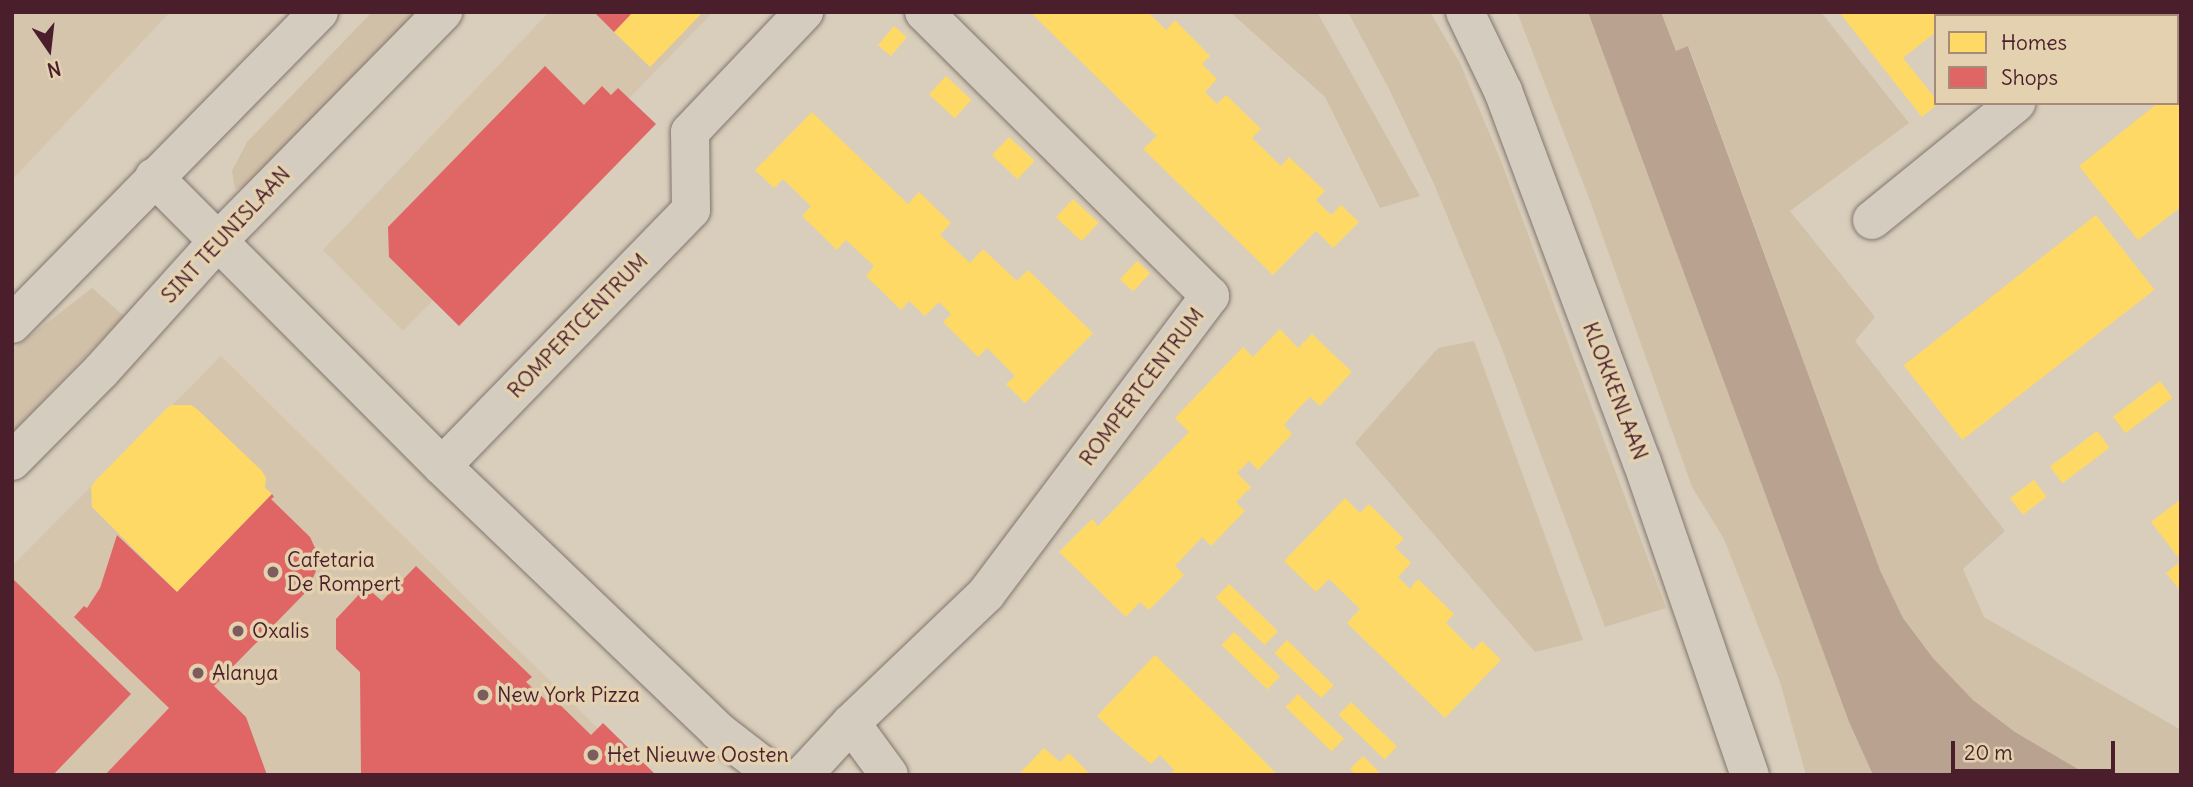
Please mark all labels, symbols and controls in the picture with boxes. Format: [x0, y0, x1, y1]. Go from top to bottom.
north arrow [14, 14, 84, 84]
legend [1934, 14, 2179, 105]
text: Homes [2001, 29, 2067, 56]
text: N [45, 56, 63, 83]
text: Shops [2001, 64, 2058, 91]
street label: SINT TEUNISLAAN [156, 162, 296, 308]
street label: ROMPERTCENTRUM [503, 249, 653, 403]
street label: ROMPERTCENTRUM [1074, 303, 1210, 471]
street label: KLOKKENLAAN [1577, 319, 1653, 463]
place label: Cafetaria De Rompert [287, 547, 401, 597]
marker: Cafetaria De Rompert [265, 564, 281, 580]
place label: Oxalis [252, 618, 309, 644]
marker: Oxalis [230, 623, 246, 639]
place label: Alanya [212, 660, 278, 686]
marker: Alanya [190, 665, 206, 681]
place label: New York Pizza [497, 682, 640, 708]
marker: New York Pizza [475, 687, 491, 703]
scale bar [1955, 728, 2120, 772]
text: 20 m [1964, 739, 2013, 766]
place label: Het Nieuwe Oosten [607, 742, 789, 768]
marker: Het Nieuwe Oosten [585, 747, 601, 763]

